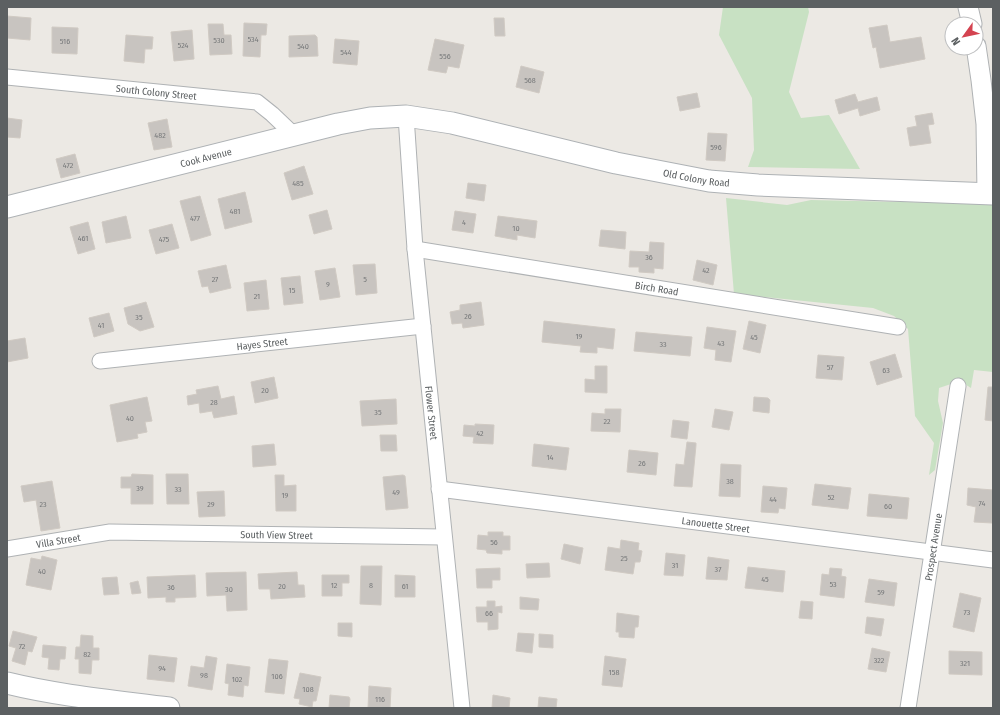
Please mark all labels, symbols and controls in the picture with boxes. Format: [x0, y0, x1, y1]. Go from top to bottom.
north arrow [944, 16, 984, 56]
house number: 534 [247, 35, 259, 44]
text: N [949, 35, 963, 47]
house number: 530 [213, 36, 225, 45]
house number: 516 [60, 37, 70, 46]
house number: 524 [178, 41, 189, 50]
house number: 540 [297, 42, 309, 51]
house number: 544 [340, 48, 352, 57]
house number: 556 [439, 52, 451, 61]
house number: 568 [524, 76, 536, 85]
street label: South Colony Street [115, 83, 198, 103]
house number: 482 [154, 131, 166, 140]
house number: 596 [710, 143, 722, 152]
street label: Cook Avenue [179, 146, 233, 170]
house number: 472 [63, 161, 74, 170]
street label: Old Colony Road [662, 167, 730, 190]
house number: 485 [292, 179, 304, 188]
house number: 481 [230, 207, 240, 216]
house number: 477 [190, 214, 201, 223]
house number: 4 [462, 218, 466, 227]
house number: 10 [512, 224, 520, 233]
house number: 461 [78, 234, 88, 243]
house number: 475 [159, 235, 170, 244]
house number: 36 [645, 253, 653, 262]
house number: 42 [702, 266, 710, 275]
house number: 27 [212, 275, 219, 284]
house number: 5 [363, 275, 367, 284]
house number: 9 [326, 280, 330, 289]
street label: Birch Road [634, 280, 679, 298]
house number: 15 [289, 286, 296, 295]
house number: 21 [254, 292, 260, 301]
house number: 26 [464, 312, 472, 321]
house number: 35 [135, 313, 143, 322]
house number: 41 [98, 321, 104, 330]
house number: 19 [575, 332, 583, 341]
house number: 45 [750, 333, 758, 342]
street label: Hayes Street [236, 336, 289, 353]
house number: 43 [717, 339, 725, 348]
house number: 33 [659, 340, 667, 349]
house number: 57 [827, 363, 834, 372]
house number: 63 [882, 366, 890, 375]
street label: Flower Street [422, 385, 440, 441]
house number: 20 [261, 386, 269, 395]
house number: 28 [210, 398, 218, 407]
house number: 35 [374, 408, 382, 417]
house number: 40 [126, 414, 134, 423]
house number: 22 [603, 417, 611, 426]
house number: 42 [476, 429, 484, 438]
house number: 14 [547, 453, 554, 462]
house number: 26 [638, 459, 646, 468]
house number: 38 [726, 477, 734, 486]
house number: 39 [136, 484, 144, 493]
house number: 33 [174, 485, 182, 494]
house number: 49 [392, 488, 400, 497]
house number: 19 [281, 491, 289, 500]
house number: 52 [827, 493, 835, 502]
house number: 44 [769, 495, 777, 504]
house number: 74 [979, 499, 986, 508]
house number: 23 [39, 500, 47, 509]
house number: 29 [207, 500, 215, 509]
house number: 60 [884, 502, 892, 511]
street label: Prospect Avenue [923, 512, 945, 582]
street label: Lanouette Street [681, 515, 751, 536]
street label: South View Street [240, 529, 314, 542]
street label: Villa Street [35, 532, 82, 551]
house number: 56 [490, 538, 498, 547]
house number: 25 [620, 554, 628, 563]
house number: 31 [672, 561, 678, 570]
house number: 37 [715, 565, 722, 574]
house number: 40 [38, 567, 46, 576]
house number: 45 [761, 575, 769, 584]
house number: 53 [829, 580, 837, 589]
house number: 12 [331, 581, 338, 590]
house number: 8 [369, 581, 373, 590]
house number: 20 [278, 582, 286, 591]
house number: 61 [402, 582, 408, 591]
house number: 36 [167, 583, 175, 592]
house number: 30 [225, 585, 233, 594]
house number: 59 [877, 588, 885, 597]
house number: 73 [964, 608, 971, 617]
house number: 66 [485, 609, 493, 618]
house number: 72 [19, 642, 26, 651]
house number: 82 [83, 650, 91, 659]
house number: 322 [874, 656, 885, 665]
house number: 321 [960, 659, 970, 668]
house number: 94 [158, 664, 166, 673]
house number: 158 [609, 668, 619, 677]
house number: 98 [200, 671, 208, 680]
house number: 106 [271, 672, 283, 681]
house number: 102 [232, 675, 243, 684]
house number: 108 [302, 685, 314, 694]
house number: 116 [375, 695, 385, 704]

